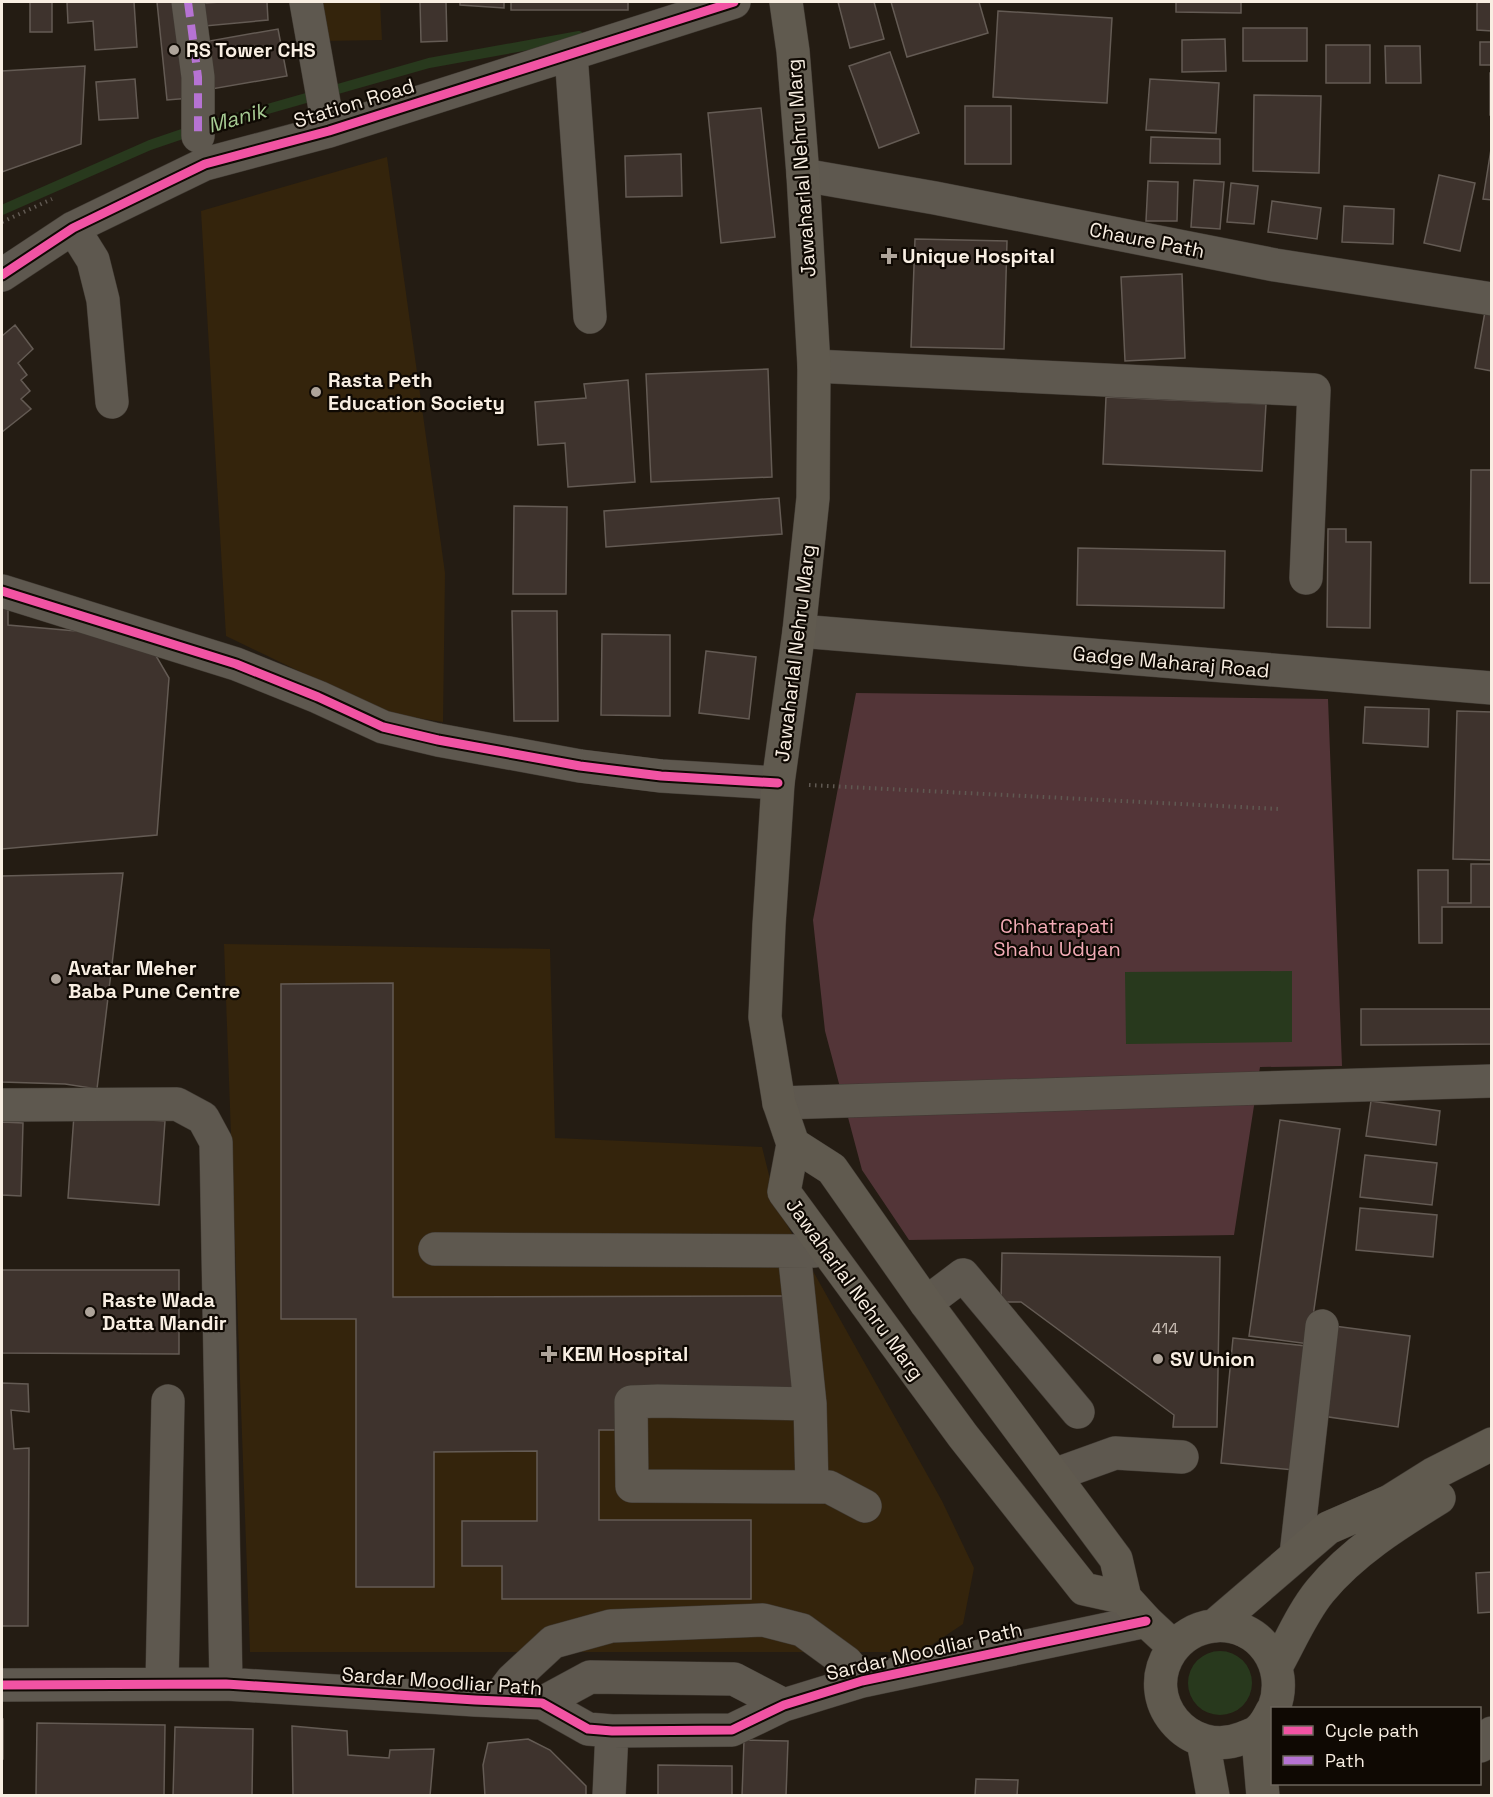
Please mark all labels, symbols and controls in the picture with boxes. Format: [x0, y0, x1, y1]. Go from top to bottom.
place label: RS Tower CHS [186, 37, 316, 63]
marker: RS Tower CHS [167, 43, 181, 57]
street label: Jawaharlal Nehru Marg [780, 58, 822, 278]
street label: Station Road [290, 72, 418, 134]
water label: Manik [205, 96, 272, 139]
street label: Chaure Path [1087, 216, 1207, 264]
place label: Unique Hospital [902, 243, 1055, 269]
marker: Unique Hospital [880, 247, 898, 265]
place label: Rasta Peth Education Society [328, 367, 505, 416]
marker: Rasta Peth Education Society [309, 385, 323, 399]
street label: Jawaharlal Nehru Marg [769, 543, 821, 763]
street label: Gadge Maharaj Road [1071, 640, 1271, 684]
park label: Chhatrapati Shahu Udyan [993, 913, 1121, 962]
place label: Avatar Meher Baba Pune Centre [68, 955, 240, 1004]
marker: Avatar Meher Baba Pune Centre [49, 972, 63, 986]
street label: Jawaharlal Nehru Marg [780, 1193, 930, 1385]
place label: Raste Wada Datta Mandir [102, 1287, 227, 1336]
marker: Raste Wada Datta Mandir [83, 1305, 97, 1319]
house number: 414 [1152, 1318, 1178, 1339]
place label: KEM Hospital [562, 1341, 688, 1367]
marker: KEM Hospital [540, 1345, 558, 1363]
place label: SV Union [1170, 1346, 1255, 1372]
marker: SV Union [1151, 1352, 1165, 1366]
street label: Sardar Moodliar Path [823, 1616, 1025, 1686]
street label: Sardar Moodliar Path [341, 1661, 543, 1701]
legend [1271, 1707, 1481, 1785]
text: Cycle path [1325, 1719, 1419, 1742]
text: Path [1325, 1749, 1365, 1772]

